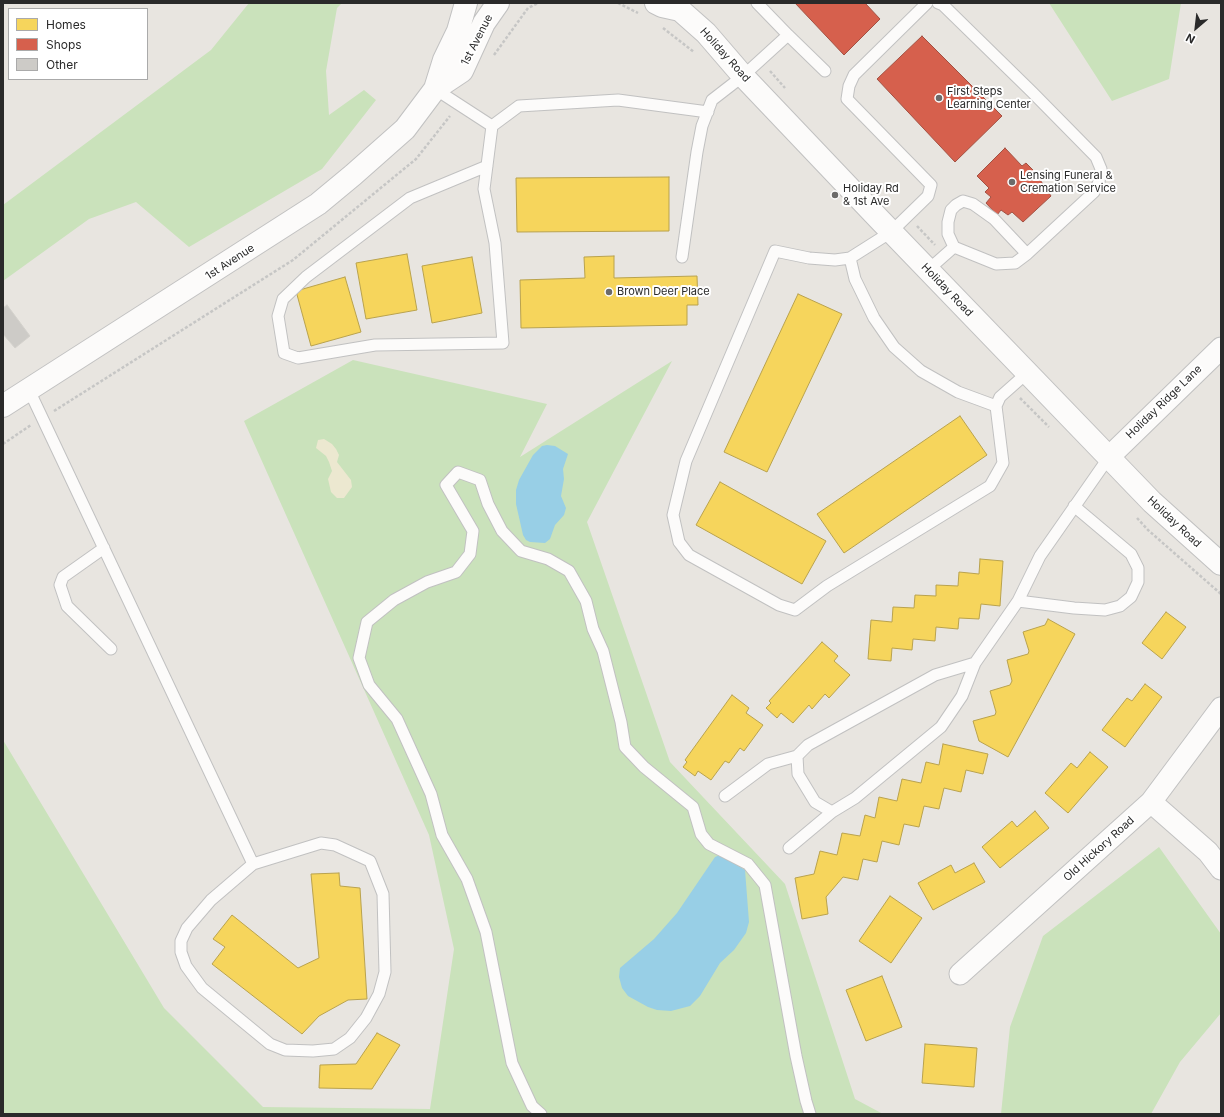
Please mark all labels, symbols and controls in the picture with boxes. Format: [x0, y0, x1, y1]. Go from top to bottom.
legend [8, 8, 148, 80]
north arrow [1176, 8, 1216, 48]
street label: 1st Avenue [458, 12, 496, 68]
text: Homes [46, 17, 86, 32]
street label: Holiday Road [697, 25, 753, 85]
text: N [1183, 30, 1197, 47]
text: Shops [46, 37, 82, 52]
text: Other [46, 57, 78, 72]
place label: First Steps Learning Center [947, 85, 1031, 111]
marker: First Steps Learning Center [934, 93, 944, 103]
place label: Lensing Funeral & Cremation Service [1020, 169, 1116, 195]
marker: Lensing Funeral & Cremation Service [1007, 177, 1017, 187]
place label: Holiday Rd & 1st Ave [843, 182, 899, 208]
marker: Holiday Rd & 1st Ave [830, 190, 840, 200]
street label: 1st Avenue [203, 241, 257, 283]
street label: Holiday Road [918, 261, 976, 319]
place label: Brown Deer Place [617, 285, 710, 299]
marker: Brown Deer Place [604, 287, 614, 297]
street label: Holiday Ridge Lane [1123, 362, 1205, 442]
street label: Holiday Road [1144, 494, 1204, 550]
street label: Old Hickory Road [1061, 814, 1137, 884]

